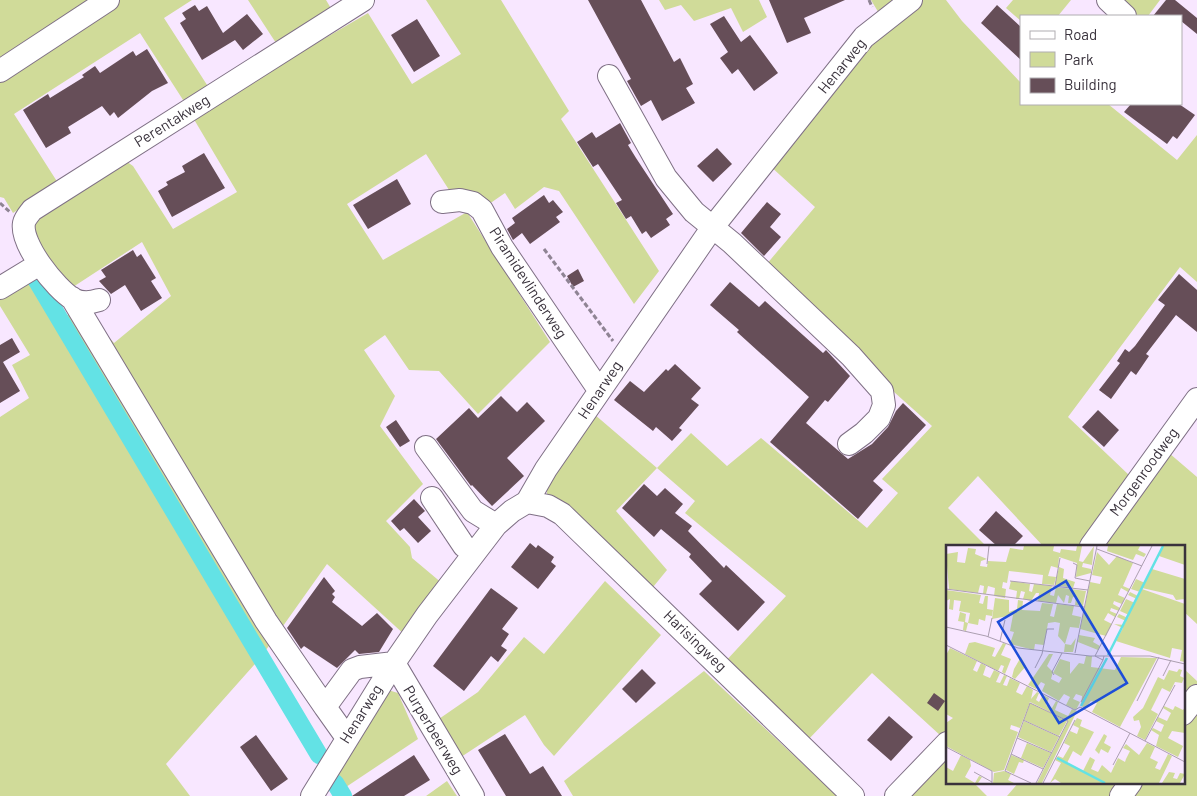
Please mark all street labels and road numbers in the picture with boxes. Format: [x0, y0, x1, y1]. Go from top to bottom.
street label: Henarweg [813, 34, 869, 97]
street label: Perentakweg [131, 90, 212, 150]
street label: Piramidevlinderweg [486, 223, 572, 341]
street label: Henarweg [573, 357, 625, 422]
street label: Morgenroodweg [1105, 424, 1181, 519]
street label: Harisingweg [660, 606, 731, 675]
street label: Henarweg [335, 681, 385, 746]
street label: Purperbeerweg [400, 682, 467, 777]

